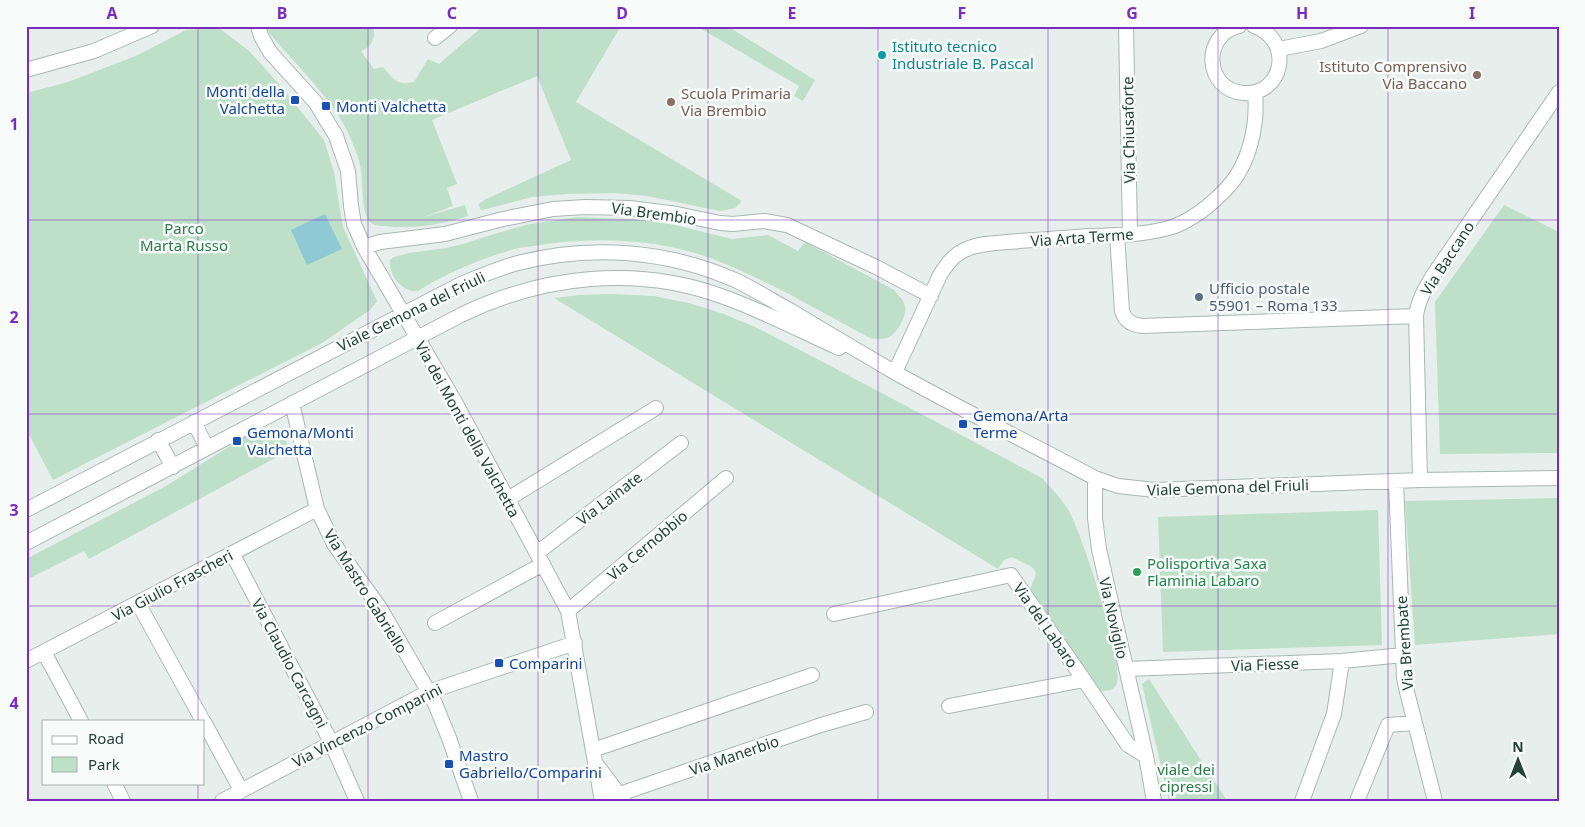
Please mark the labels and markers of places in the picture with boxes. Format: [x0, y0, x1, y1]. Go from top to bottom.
place label: Istituto tecnico Industriale B. Pascal [892, 36, 1034, 73]
marker: Istituto tecnico Industriale B. Pascal [876, 49, 888, 61]
place label: Istituto Comprensivo Via Baccano [1319, 56, 1467, 93]
marker: Istituto Comprensivo Via Baccano [1471, 69, 1483, 81]
place label: Monti della Valchetta [206, 81, 285, 118]
place label: Scuola Primaria Via Brembio [681, 83, 791, 120]
marker: Monti della Valchetta [289, 94, 301, 106]
place label: Monti Valchetta [336, 96, 446, 116]
marker: Scuola Primaria Via Brembio [665, 96, 677, 108]
marker: Monti Valchetta [320, 100, 332, 112]
place label: Ufficio postale 55901 – Roma 133 [1209, 278, 1338, 315]
marker: Ufficio postale 55901 – Roma 133 [1193, 291, 1205, 303]
place label: Gemona/Arta Terme [973, 405, 1068, 442]
marker: Gemona/Arta Terme [957, 418, 969, 430]
place label: Gemona/Monti Valchetta [247, 422, 354, 459]
marker: Gemona/Monti Valchetta [231, 435, 243, 447]
place label: Polisportiva Saxa Flaminia Labaro [1147, 553, 1267, 590]
marker: Polisportiva Saxa Flaminia Labaro [1131, 566, 1143, 578]
place label: Comparini [509, 653, 582, 673]
marker: Comparini [493, 657, 505, 669]
place label: Mastro Gabriello/Comparini [459, 745, 602, 782]
marker: Mastro Gabriello/Comparini [443, 758, 455, 770]

